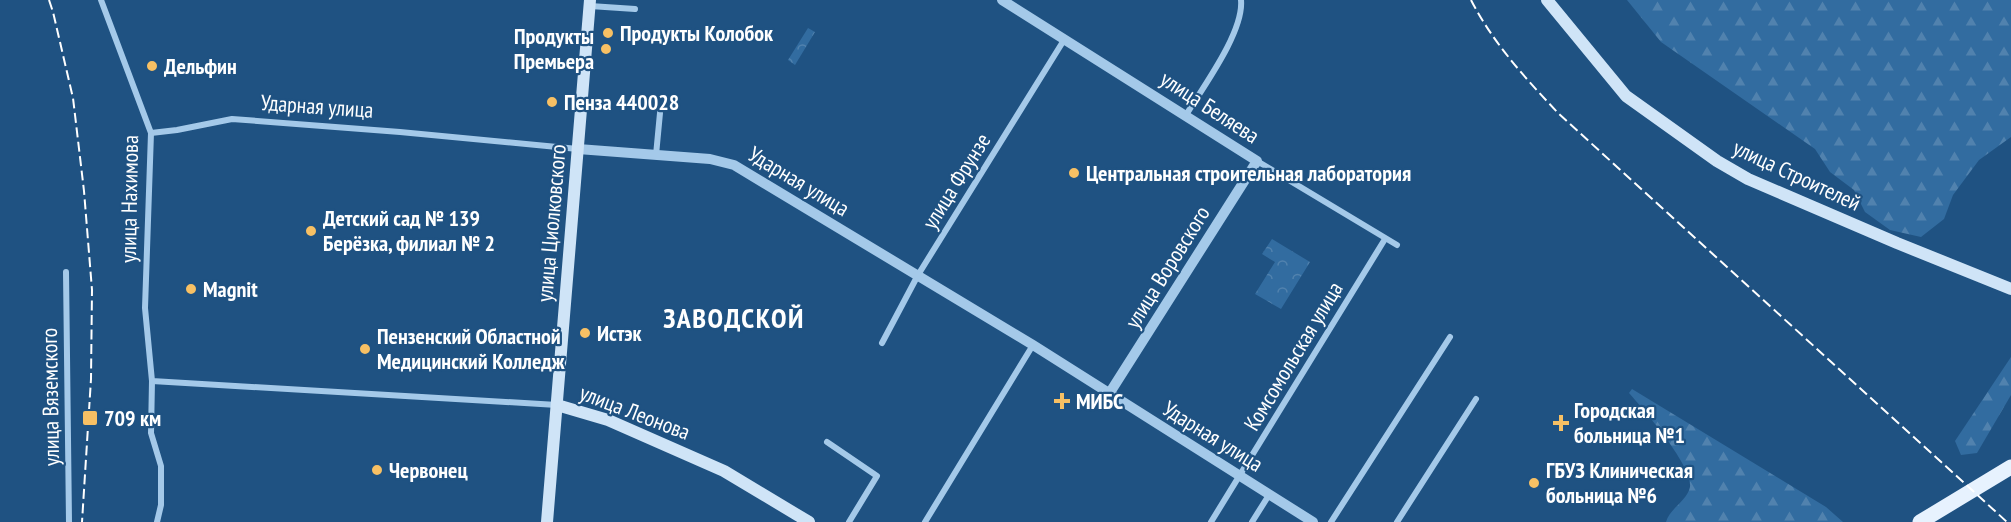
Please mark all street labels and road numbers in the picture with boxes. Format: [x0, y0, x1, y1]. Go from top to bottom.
street label: улица Беляева [1155, 65, 1265, 149]
street label: Ударная улица [260, 88, 374, 124]
street label: улица Фрунзе [916, 128, 996, 234]
street label: улица Строителей [1729, 133, 1865, 217]
street label: улица Нахимова [114, 135, 144, 263]
street label: Ударная улица [743, 140, 855, 222]
street label: улица Циолковского [530, 143, 572, 303]
street label: улица Воровского [1118, 201, 1216, 333]
street label: Комсомольская улица [1237, 276, 1349, 436]
street label: улица Вяземского [35, 328, 65, 466]
street label: улица Леонова [576, 378, 694, 446]
street label: Ударная улица [1158, 394, 1268, 478]

